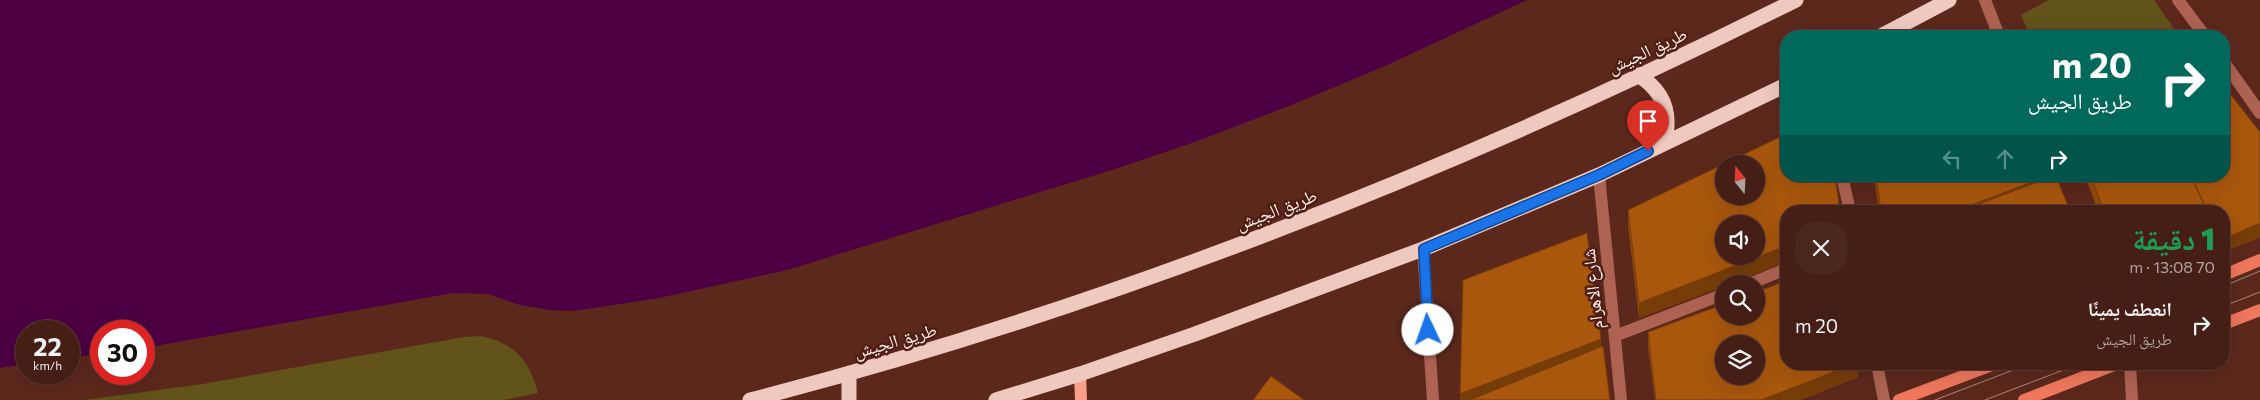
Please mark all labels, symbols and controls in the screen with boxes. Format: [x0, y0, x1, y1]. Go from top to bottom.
street label: طريق الجيش [1604, 22, 1691, 79]
text: 20 m [2052, 42, 2132, 85]
icon: right [2150, 50, 2215, 115]
text: طريق الجيش [2028, 87, 2132, 114]
pin [1627, 100, 1669, 151]
icon: arrive [1634, 107, 1662, 135]
icon: left [1938, 145, 1966, 173]
icon: ahead [1991, 145, 2019, 173]
icon: right [2044, 145, 2072, 173]
north arrow [1715, 155, 1765, 205]
map controls [1715, 155, 1765, 385]
street label: طريق الجيش [1232, 183, 1320, 235]
button: sound [1715, 215, 1765, 265]
text: 1 دقيقة [2132, 219, 2215, 256]
button: close [1795, 222, 1847, 274]
street label: شارع الاهرام [1577, 247, 1609, 330]
text: 70 m · 13:08 [2129, 257, 2215, 276]
button: search [1715, 275, 1765, 325]
text: انعطف يمينًا [2088, 297, 2172, 320]
position arrow [1401, 303, 1453, 355]
icon: right [2187, 311, 2215, 339]
text: 20 m [1795, 314, 1838, 337]
street label: طريق الجيش [851, 318, 939, 363]
speed limit sign: 30 [90, 320, 155, 385]
text: طريق الجيش [2096, 329, 2172, 348]
text: 22 [33, 331, 62, 361]
button: layers [1715, 335, 1765, 385]
text: km/h [33, 358, 62, 372]

